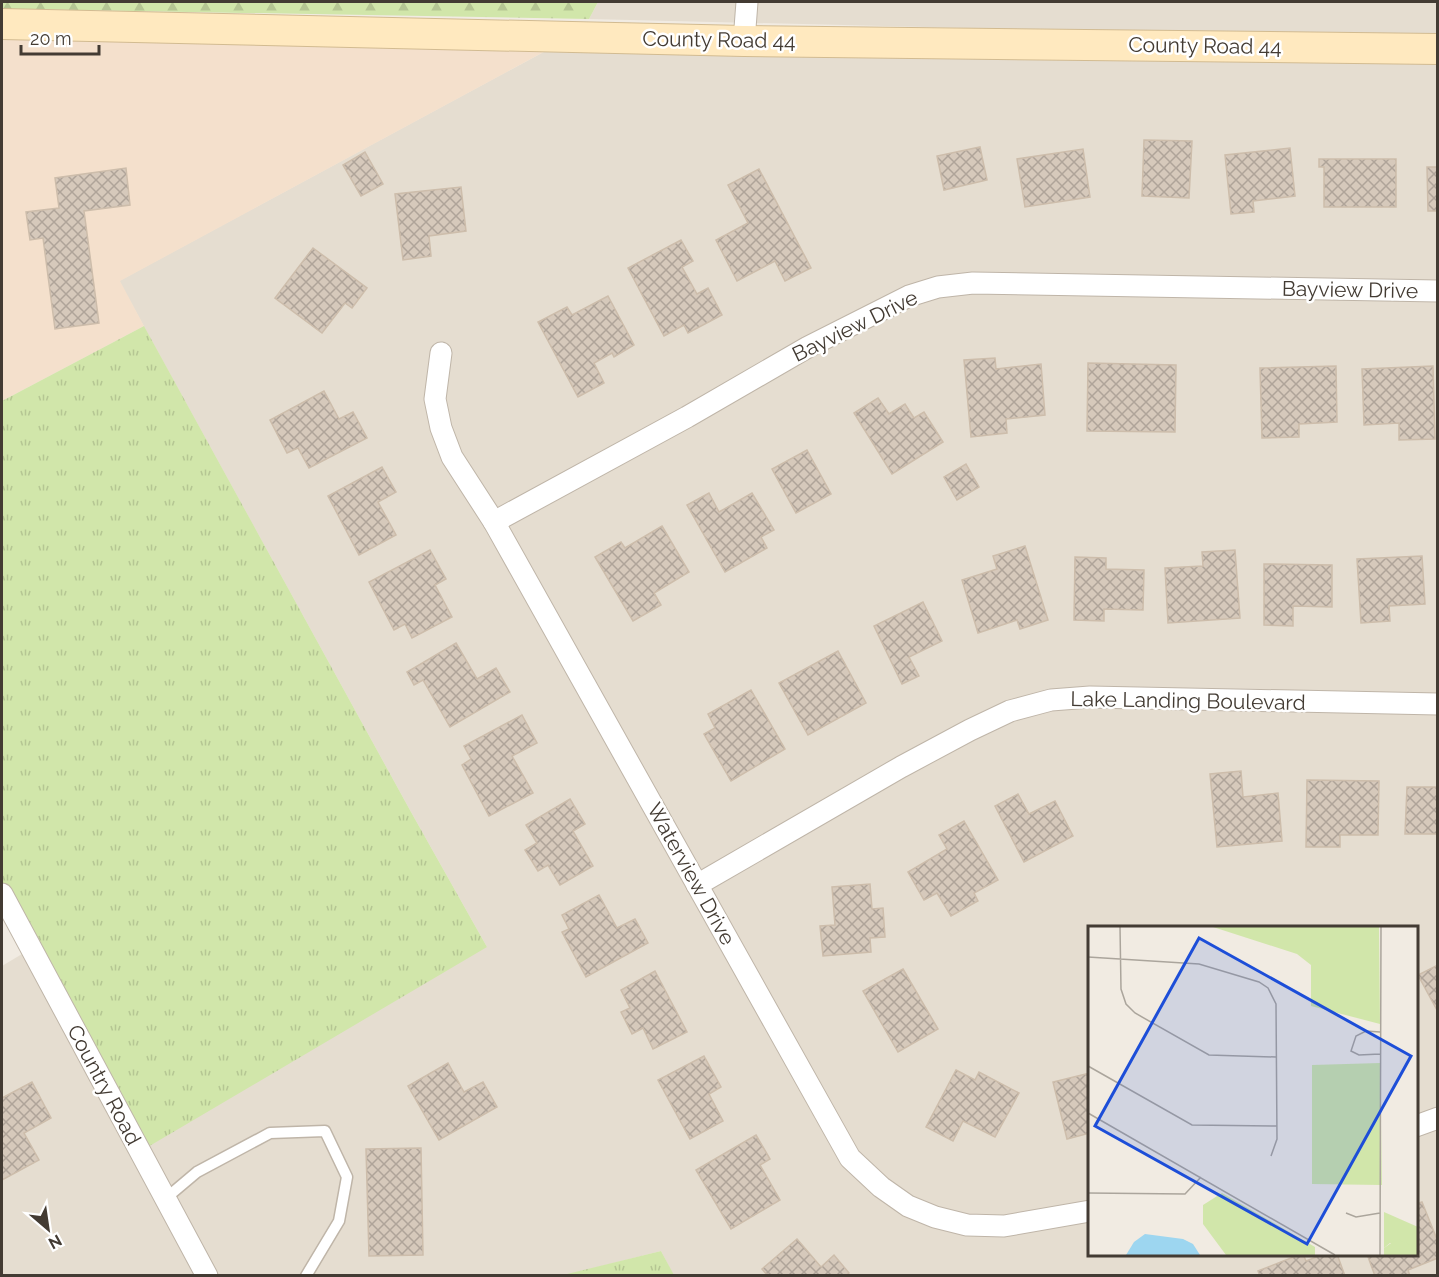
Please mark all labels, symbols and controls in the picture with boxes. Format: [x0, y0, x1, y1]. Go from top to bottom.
scale bar [21, 18, 99, 56]
street label: County Road 44 [642, 26, 796, 53]
text: 20 m [30, 28, 72, 49]
street label: County Road 44 [1128, 32, 1282, 59]
street label: Bayview Drive [1282, 276, 1418, 303]
street label: Bayview Drive [788, 284, 921, 367]
street label: Lake Landing Boulevard [1070, 686, 1306, 715]
street label: Waterview Drive [642, 798, 741, 949]
inset map [1088, 926, 1418, 1256]
street label: Country Road [62, 1020, 147, 1149]
north arrow [18, 1199, 78, 1259]
text: N [45, 1230, 65, 1253]

